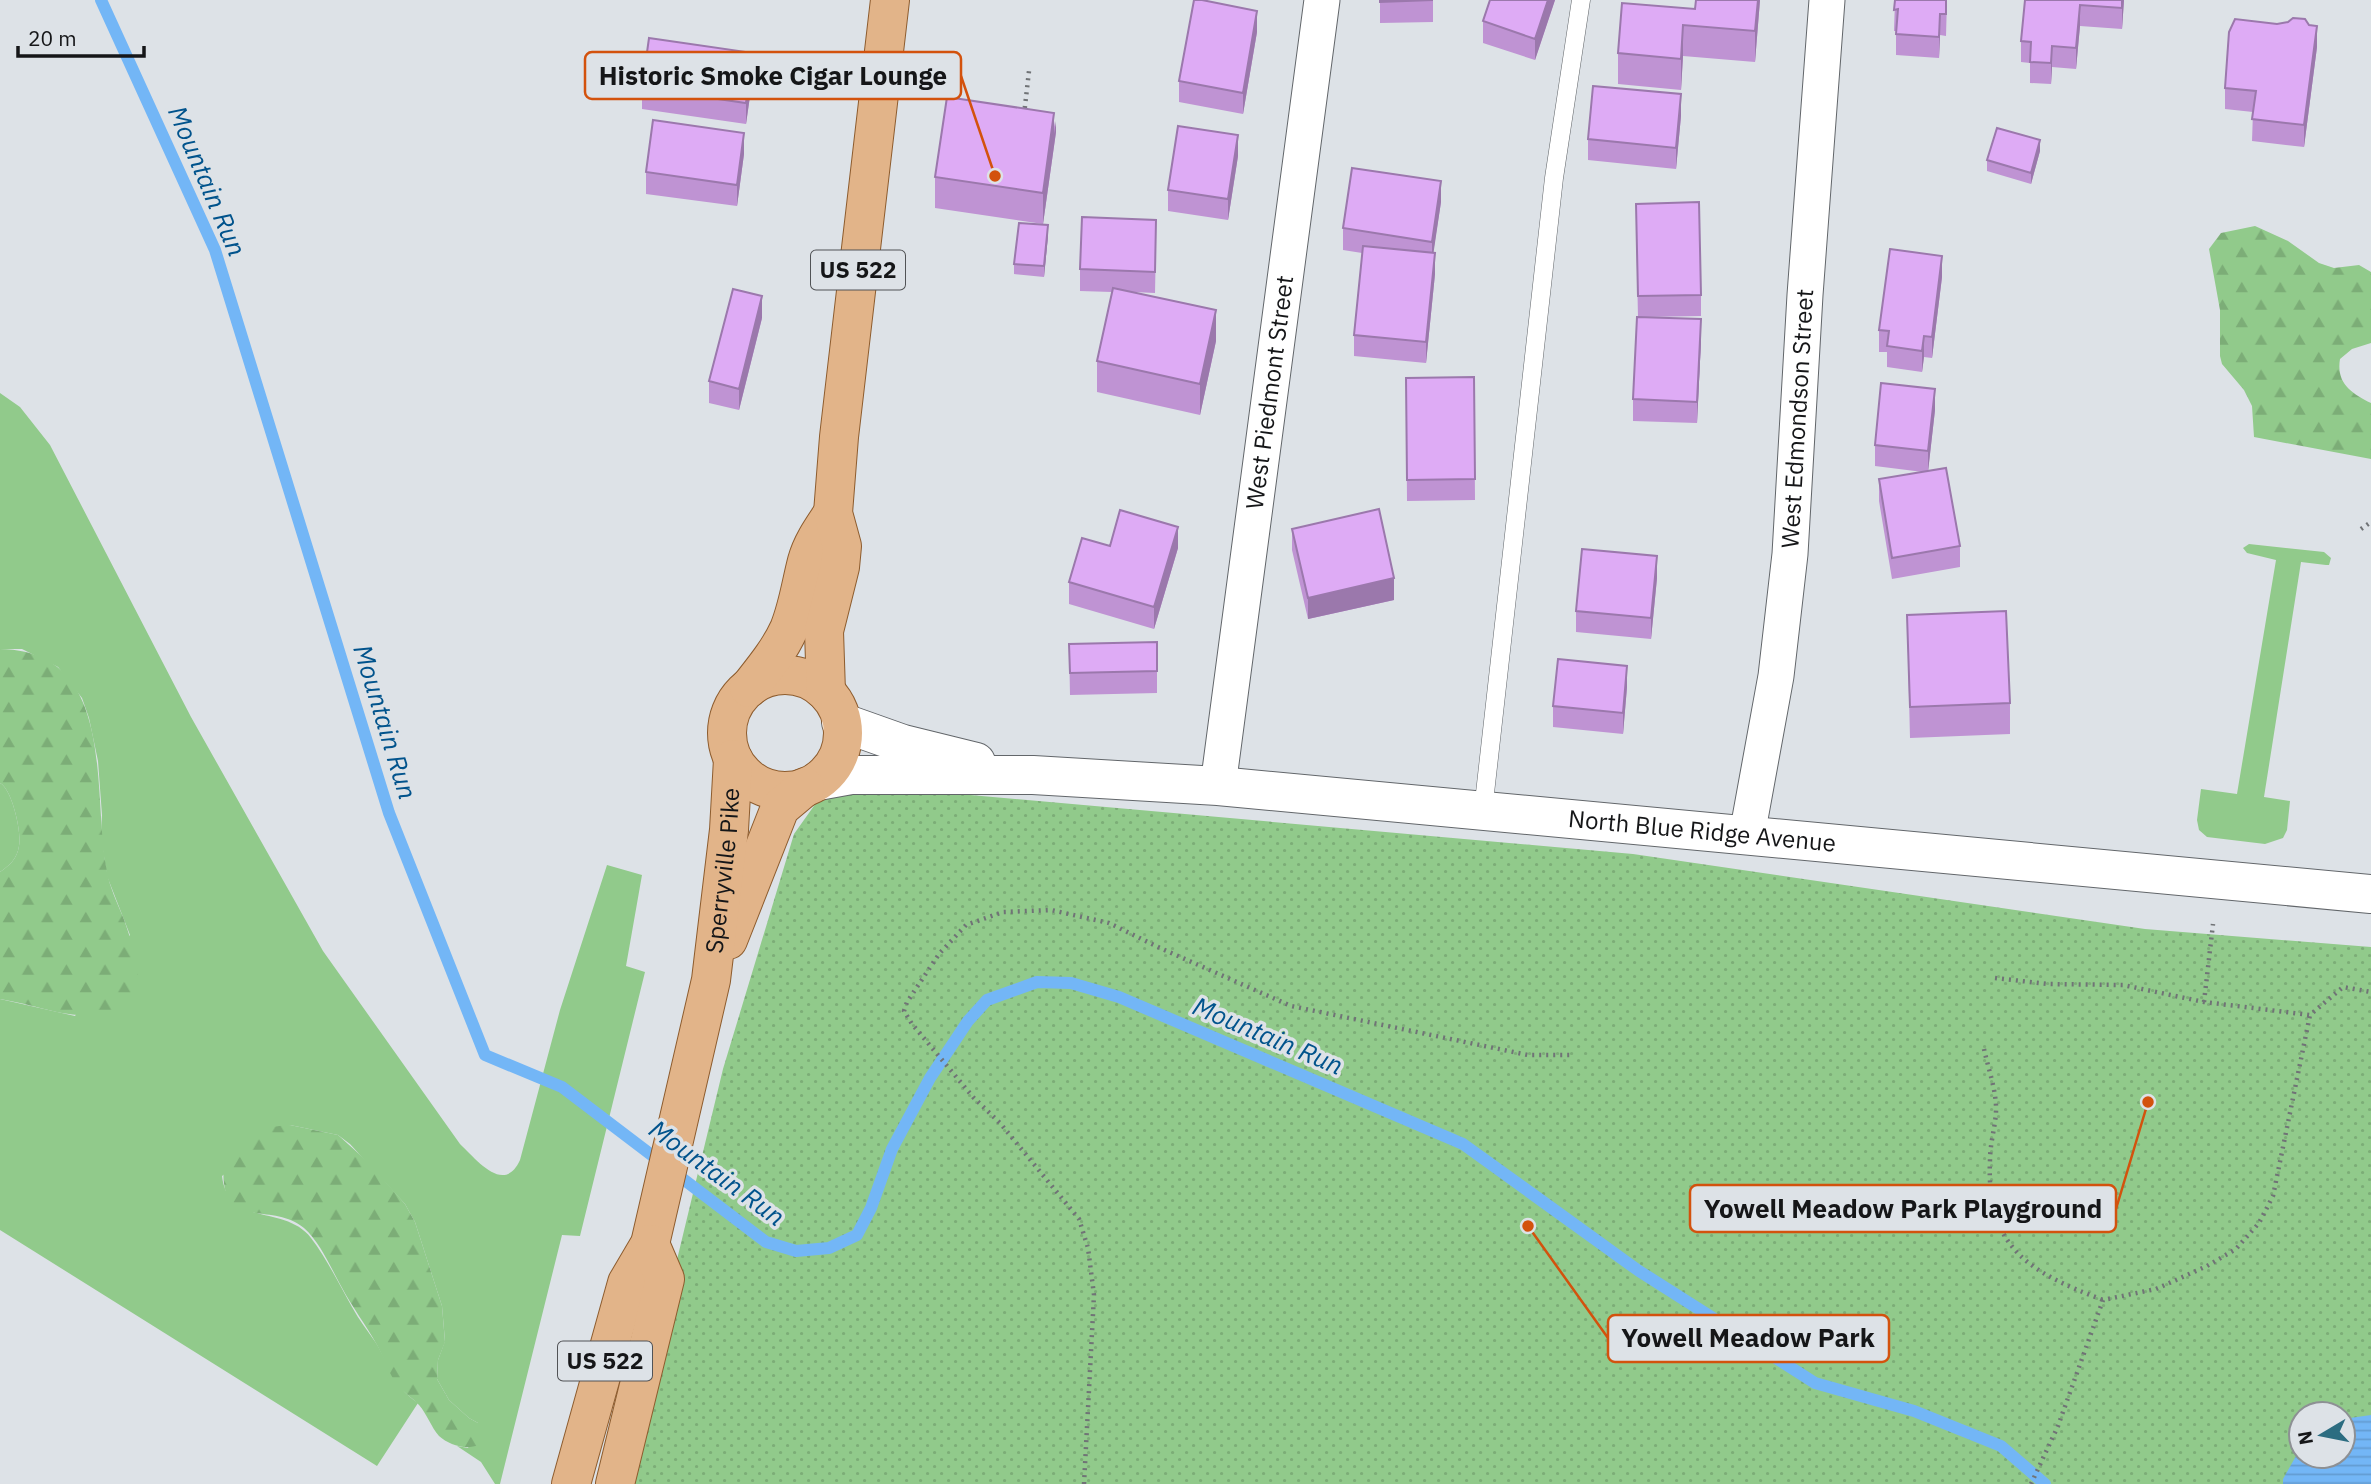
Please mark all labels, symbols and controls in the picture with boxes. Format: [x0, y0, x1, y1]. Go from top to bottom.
scale bar [18, 14, 144, 58]
text: 20 m [28, 24, 77, 52]
callout: Historic Smoke Cigar Lounge [585, 52, 961, 99]
text: Historic Smoke Cigar Lounge [599, 58, 947, 92]
water label: Mountain Run [161, 100, 255, 261]
road number: US 522 [811, 250, 905, 290]
street label: West Piedmont Street [1238, 273, 1300, 511]
street label: West Edmondson Street [1773, 288, 1820, 549]
water label: Mountain Run [346, 640, 426, 803]
street label: Sperryville Pike [697, 787, 746, 955]
street label: North Blue Ridge Avenue [1567, 802, 1837, 859]
water label: Mountain Run [1188, 988, 1349, 1082]
water label: Mountain Run [643, 1111, 792, 1233]
callout: Yowell Meadow Park Playground [1690, 1185, 2116, 1232]
text: Yowell Meadow Park Playground [1704, 1191, 2102, 1225]
callout: Yowell Meadow Park [1608, 1315, 1889, 1362]
text: Yowell Meadow Park [1621, 1320, 1875, 1354]
road number: US 522 [558, 1342, 652, 1380]
north arrow [2287, 1400, 2357, 1470]
text: N [2292, 1429, 2318, 1447]

